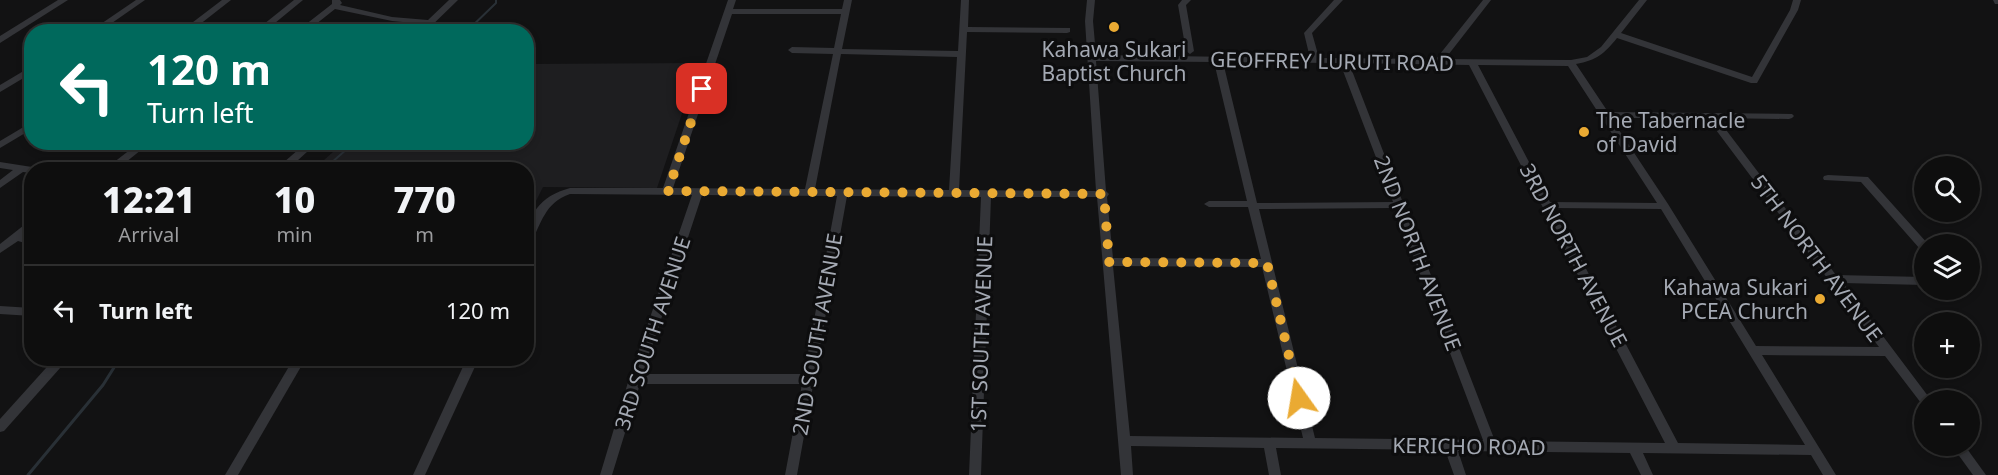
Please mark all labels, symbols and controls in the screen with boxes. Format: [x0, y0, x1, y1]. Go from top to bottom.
marker: Kahawa Sukari Baptist Church [1107, 20, 1121, 34]
place label: Kahawa Sukari Baptist Church [1042, 35, 1186, 87]
text: 120 m [147, 40, 271, 97]
street label: GEOFFREY LURUTI ROAD [1210, 45, 1454, 77]
icon: left [48, 48, 126, 126]
pin [676, 63, 727, 114]
icon: arrive [685, 72, 718, 105]
text: Turn left [147, 94, 253, 131]
place label: The Tabernacle of David [1596, 106, 1745, 158]
marker: The Tabernacle of David [1577, 125, 1591, 139]
street label: 2ND NORTH AVENUE [1368, 151, 1468, 355]
map controls [1914, 156, 1980, 456]
button: search [1914, 156, 1980, 222]
street label: 3RD NORTH AVENUE [1514, 158, 1634, 352]
street label: 5TH NORTH AVENUE [1745, 169, 1889, 347]
text: 12:21 [102, 175, 196, 224]
text: 10 [274, 175, 315, 224]
text: 770 [393, 175, 456, 224]
text: Arrival [118, 221, 179, 248]
text: min [276, 221, 313, 248]
text: m [415, 221, 434, 248]
street label: 2ND SOUTH AVENUE [785, 231, 849, 437]
street label: 3RD SOUTH AVENUE [608, 233, 696, 433]
button: layers [1914, 234, 1980, 300]
street label: 1ST SOUTH AVENUE [964, 235, 998, 433]
place label: Kahawa Sukari PCEA Church [1663, 273, 1808, 325]
marker: Kahawa Sukari PCEA Church [1813, 292, 1827, 306]
icon: left [48, 294, 81, 327]
text: Turn left [99, 295, 193, 325]
text: 120 m [446, 295, 510, 325]
button: + [1914, 312, 1980, 378]
position arrow [1267, 366, 1331, 430]
button: − [1914, 390, 1980, 456]
street label: KERICHO ROAD [1392, 431, 1546, 461]

